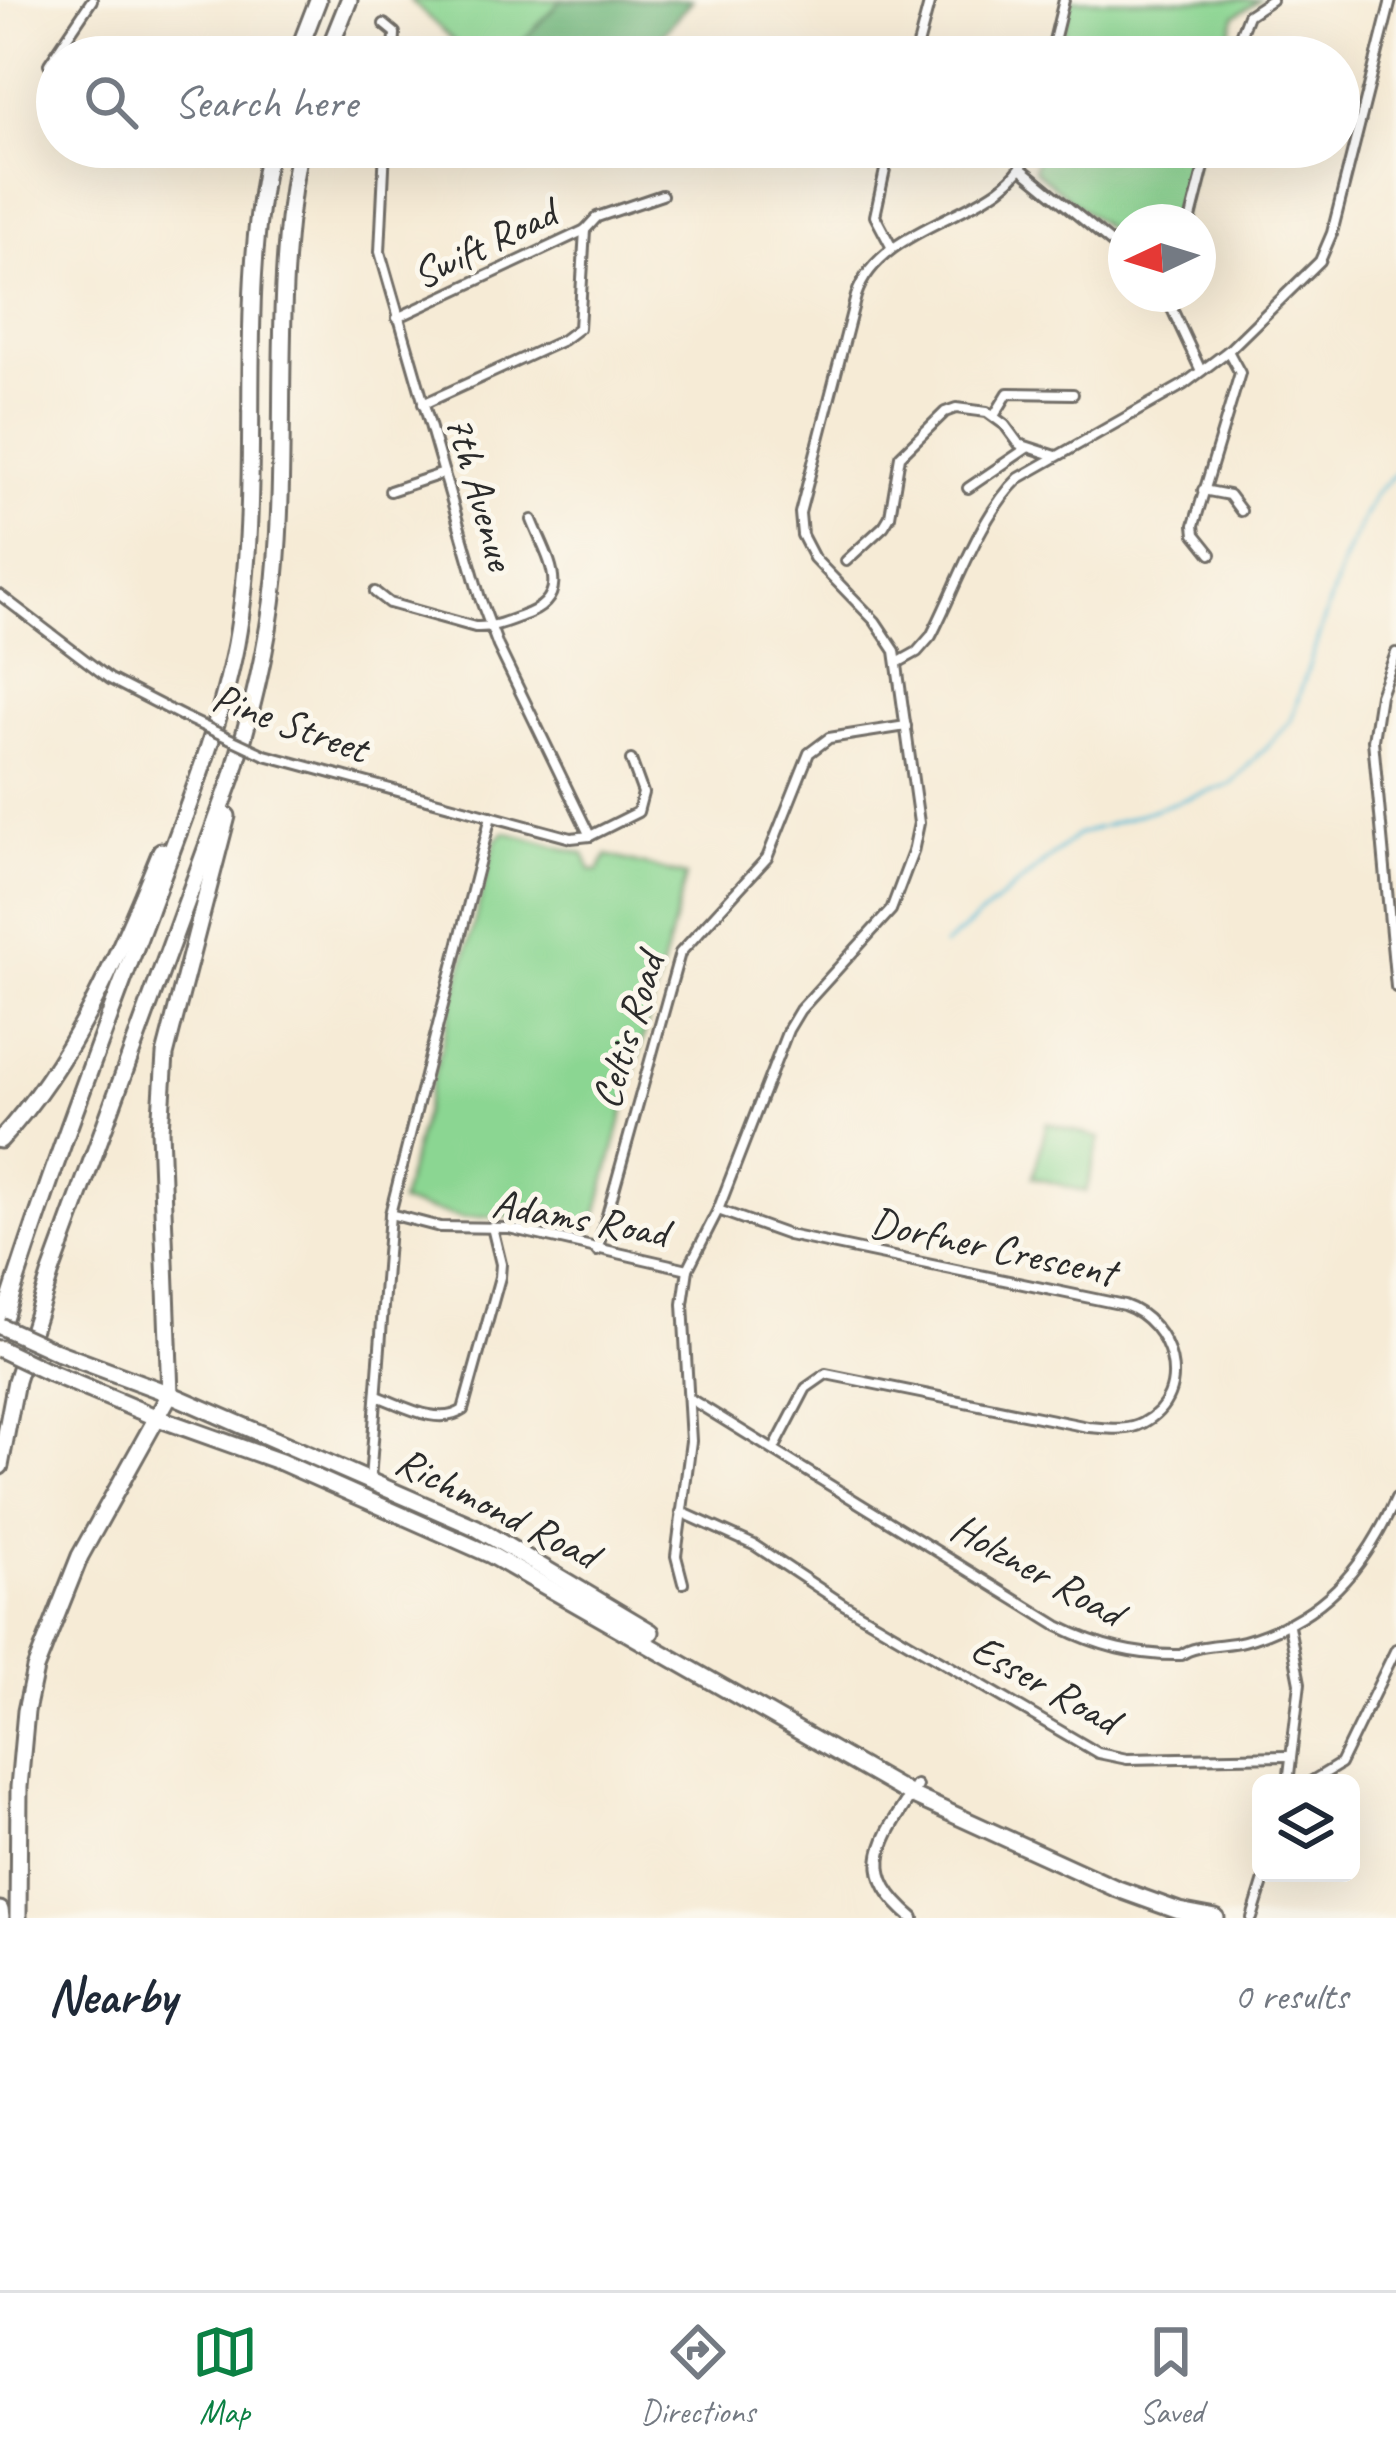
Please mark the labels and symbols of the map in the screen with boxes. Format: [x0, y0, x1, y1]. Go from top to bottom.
street label: Swift Road [404, 184, 570, 301]
north arrow [1108, 204, 1216, 312]
street label: 7th Avenue [433, 408, 528, 578]
street label: Pine Street [205, 671, 379, 777]
street label: Celtis Road [579, 941, 678, 1115]
street label: Adams Road [488, 1177, 678, 1261]
street label: Dorfner Crescent [866, 1195, 1125, 1300]
street label: Richmond Road [387, 1434, 612, 1584]
street label: Holzner Road [942, 1501, 1138, 1642]
street label: Esser Road [962, 1622, 1134, 1749]

